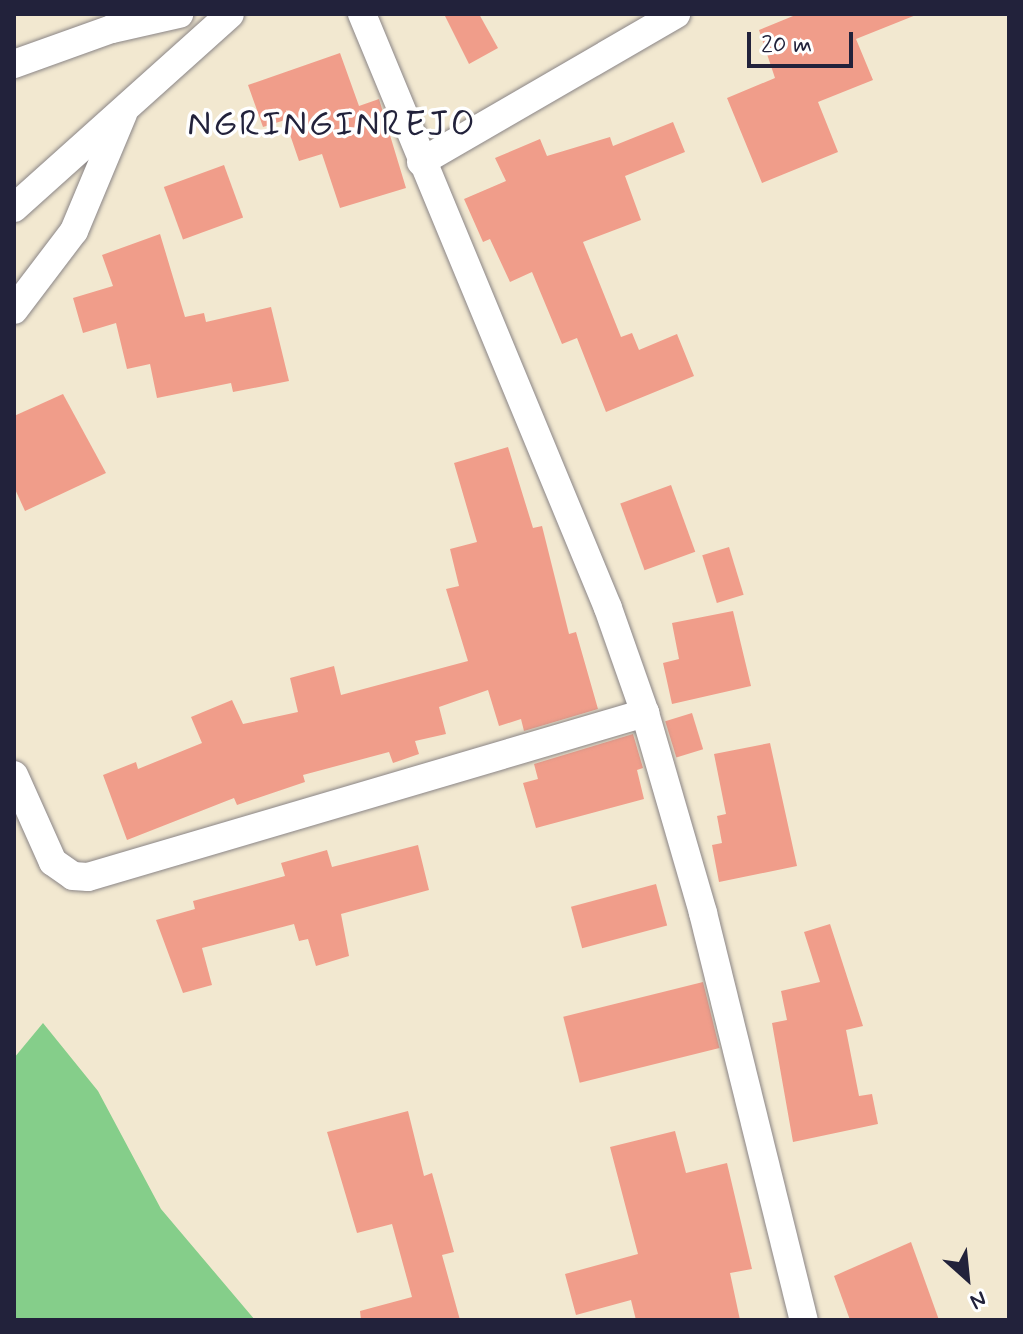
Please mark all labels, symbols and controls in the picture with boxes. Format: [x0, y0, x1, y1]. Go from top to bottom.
scale bar [751, 16, 857, 66]
text: 20 m [761, 30, 812, 61]
district label: NGRINGINREJO [186, 104, 478, 148]
north arrow [927, 1238, 1007, 1318]
text: N [965, 1284, 991, 1315]

